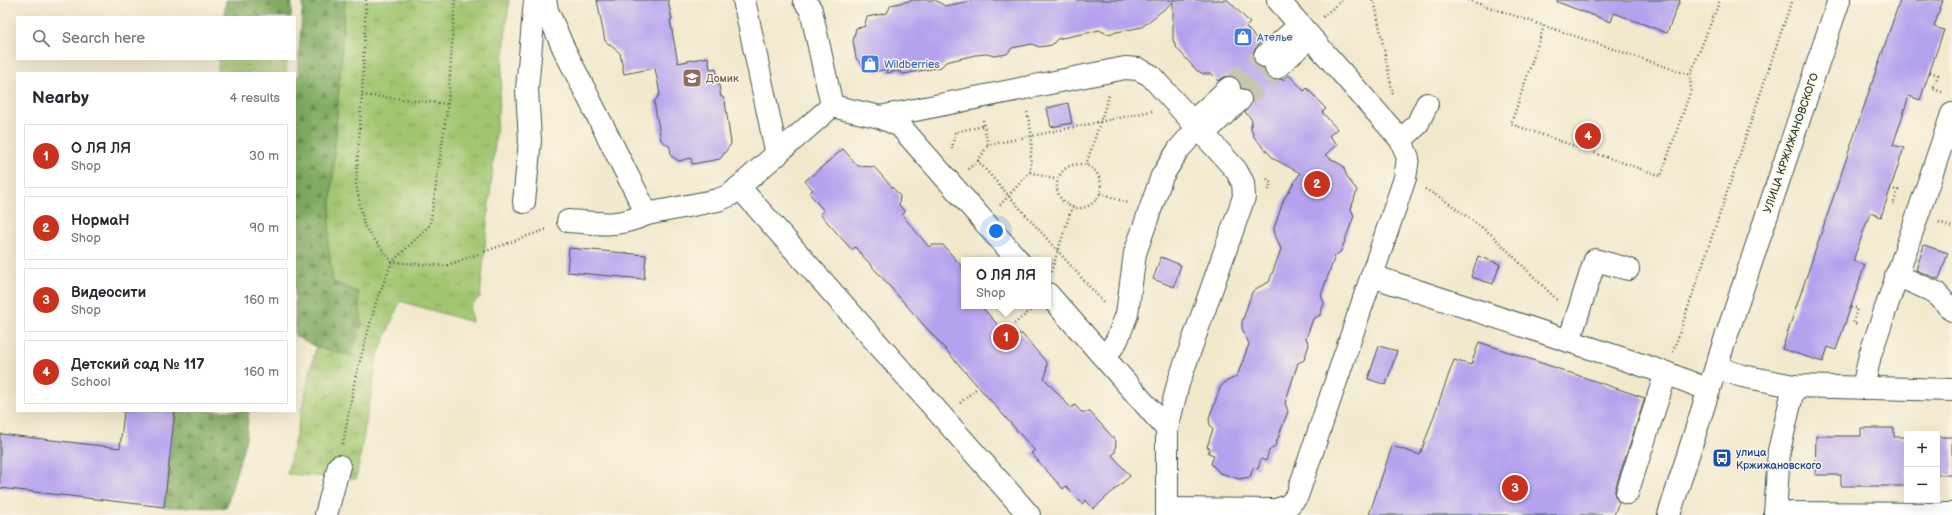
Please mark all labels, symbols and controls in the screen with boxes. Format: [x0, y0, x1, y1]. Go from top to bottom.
search box [16, 16, 296, 60]
shop icon: Ателье [1232, 26, 1254, 48]
icon: search [30, 27, 52, 49]
text: Search here [62, 29, 145, 48]
place label: Ателье [1256, 31, 1293, 44]
shop icon: Wildberries [859, 53, 881, 75]
place label: Wildberries [884, 58, 941, 71]
school or university icon: Домик [681, 67, 703, 89]
street label: УЛИЦА КРЖИЖАНОВСКОГО [1761, 71, 1821, 215]
place label: Домик [706, 72, 739, 85]
text: Nearby [32, 88, 89, 108]
text: 4 results [230, 90, 280, 106]
pin: 4 [1575, 121, 1601, 151]
text: О ЛЯ ЛЯ [71, 139, 131, 158]
text: 1 [43, 148, 49, 164]
text: 30 m [249, 148, 279, 164]
text: Shop [71, 158, 101, 174]
pin: 2 [1304, 169, 1330, 199]
text: НормаН [71, 211, 130, 230]
text: 2 [42, 220, 50, 236]
text: 90 m [250, 220, 279, 236]
your location [986, 221, 1006, 241]
text: Shop [71, 230, 101, 246]
popup [961, 257, 1051, 309]
text: О ЛЯ ЛЯ [976, 266, 1036, 285]
text: Видеосити [71, 283, 146, 302]
text: Shop [976, 285, 1006, 301]
text: 3 [42, 292, 50, 308]
text: 160 m [244, 292, 279, 308]
text: Shop [71, 302, 101, 318]
pin: 1 [993, 322, 1019, 352]
text: Детский сад № 117 [71, 355, 205, 374]
text: 4 [42, 364, 50, 380]
text: 160 m [244, 364, 279, 380]
text: School [71, 374, 111, 390]
map controls [1904, 431, 1940, 503]
button: + [1904, 431, 1940, 467]
place label: улица Кржижановского [1736, 446, 1821, 472]
bus stop icon: улица Кржижановского [1711, 447, 1733, 469]
button: − [1904, 467, 1940, 503]
pin: 3 [1502, 473, 1528, 503]

